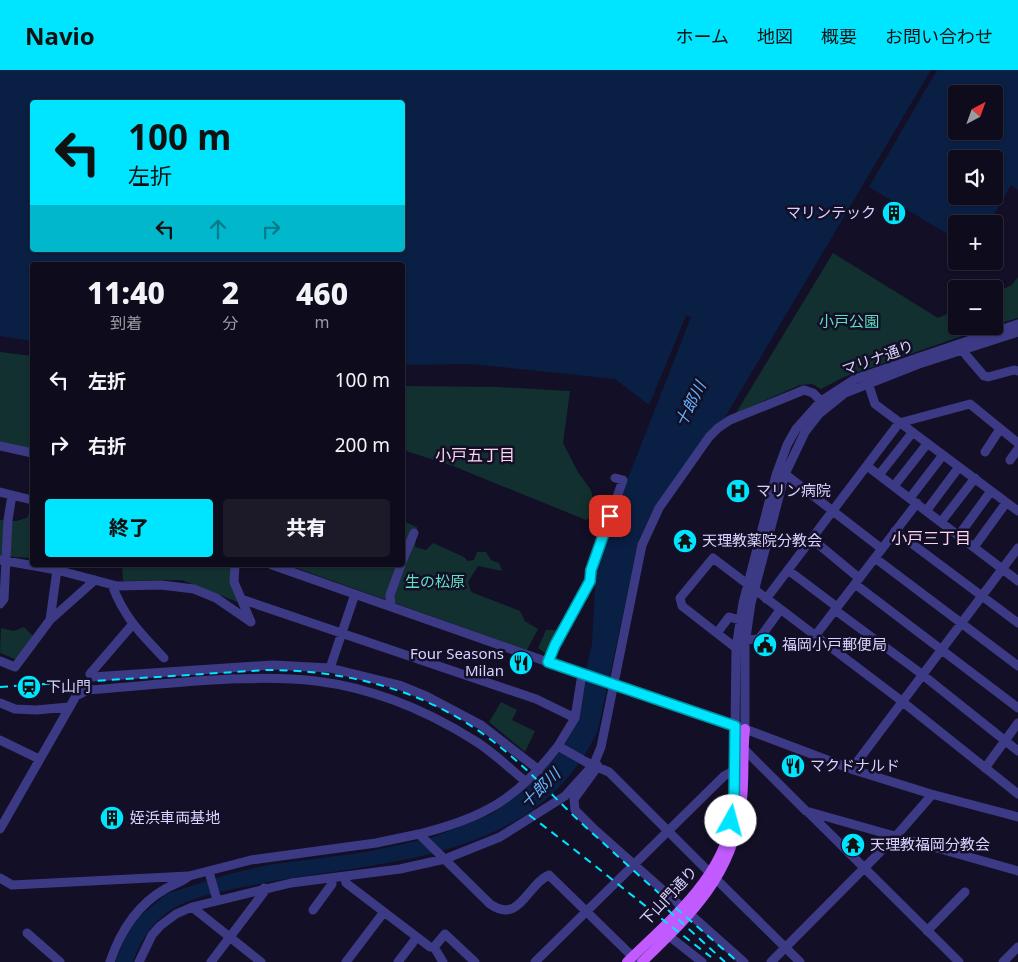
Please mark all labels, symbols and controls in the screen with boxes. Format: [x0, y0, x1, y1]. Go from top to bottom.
text: Navio [25, 19, 95, 52]
text: ホーム [676, 24, 729, 48]
text: 地図 [757, 24, 793, 48]
text: 概要 [821, 24, 857, 48]
text: お問い合わせ [885, 24, 993, 48]
north arrow [948, 85, 1002, 140]
map controls [948, 85, 1003, 335]
text: 100 m [128, 113, 231, 160]
icon: left [45, 120, 110, 185]
button: sound [948, 150, 1003, 205]
text: 左折 [128, 160, 172, 190]
building icon: マリンテック [881, 200, 907, 226]
place label: マリンテック [786, 202, 876, 222]
icon: left [151, 215, 179, 243]
icon: ahead [204, 215, 232, 243]
icon: right [257, 215, 285, 243]
button: + [948, 215, 1003, 270]
text: 11:40 [87, 272, 165, 313]
text: 2 [222, 272, 239, 313]
text: 460 [296, 273, 348, 314]
button: − [948, 280, 1003, 335]
text: m [315, 311, 330, 333]
park label: 小戸公園 [819, 311, 879, 331]
text: 到着 [110, 312, 142, 334]
text: 分 [222, 312, 238, 334]
street label: マリナ通り [839, 335, 916, 379]
icon: left [45, 366, 73, 394]
text: 100 m [335, 367, 390, 393]
text: 左折 [88, 368, 126, 394]
water label: 十郎川 [669, 376, 712, 430]
icon: right [45, 431, 73, 459]
text: 200 m [335, 432, 390, 458]
text: 右折 [88, 433, 126, 459]
district label: 小戸五丁目 [435, 444, 515, 466]
hospital icon: マリン病院 [725, 478, 751, 504]
place label: マリン病院 [756, 480, 831, 500]
pin [589, 495, 631, 537]
button: 終了 [45, 499, 213, 557]
button: 共有 [223, 499, 390, 557]
icon: arrive [596, 502, 624, 530]
district label: 小戸三丁目 [891, 527, 971, 549]
temple icon: 天理教薬院分教会 [672, 528, 698, 554]
place label: 天理教薬院分教会 [702, 530, 822, 550]
park label: 生の松原 [405, 571, 465, 591]
public building icon: 福岡小戸郵便局 [752, 632, 778, 658]
place label: 福岡小戸郵便局 [782, 634, 887, 654]
place label: Four Seasons Milan [410, 643, 504, 680]
restaurant icon: Four Seasons Milan [508, 650, 534, 676]
station icon: 下山門 [16, 674, 42, 700]
place label: 下山門 [46, 676, 91, 696]
restaurant icon: マクドナルド [780, 753, 806, 779]
place label: マクドナルド [810, 755, 900, 775]
water label: 十郎川 [515, 762, 566, 813]
position arrow [704, 794, 756, 846]
building icon: 姪浜車両基地 [99, 805, 125, 831]
place label: 姪浜車両基地 [130, 807, 220, 827]
temple icon: 天理教福岡分教会 [840, 832, 866, 858]
place label: 天理教福岡分教会 [870, 834, 990, 854]
street label: 下山門通り [635, 861, 701, 930]

